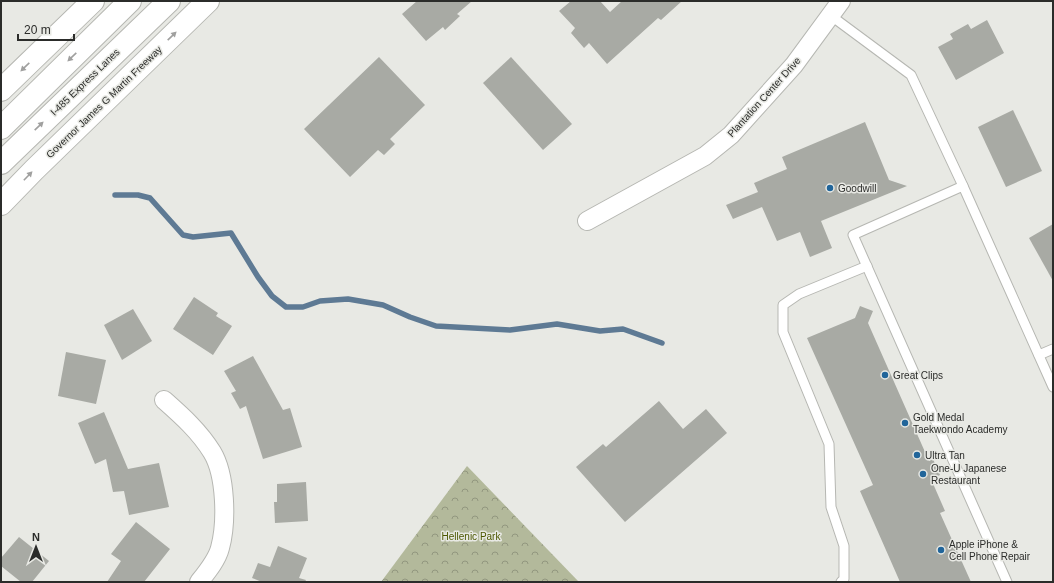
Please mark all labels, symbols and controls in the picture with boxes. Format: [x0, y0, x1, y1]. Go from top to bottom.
scale bar [18, 16, 74, 42]
text: 20 m [24, 23, 51, 37]
one-way arrow [167, 32, 177, 41]
street label: Governor James G Martin Freeway [44, 44, 164, 160]
street label: I-485 Express Lanes [48, 46, 122, 118]
one-way arrow [67, 52, 77, 62]
street label: Plantation Center Drive [725, 55, 803, 139]
one-way arrow [20, 62, 30, 72]
one-way arrow [34, 122, 44, 131]
one-way arrow [23, 171, 33, 181]
marker: Goodwill [825, 183, 835, 193]
place label: Goodwill [838, 183, 876, 194]
marker: Great Clips [880, 370, 890, 380]
place label: Great Clips [893, 370, 943, 381]
place label: Gold Medal Taekwondo Academy [913, 412, 1008, 435]
marker: Gold Medal Taekwondo Academy [900, 418, 910, 428]
marker: Ultra Tan [912, 450, 922, 460]
place label: Ultra Tan [925, 450, 965, 461]
place label: One‐U Japanese Restaurant [931, 463, 1007, 486]
marker: One‐U Japanese Restaurant [918, 469, 928, 479]
north arrow [16, 527, 56, 567]
text: N [32, 531, 40, 543]
park label: Hellenic Park [442, 531, 501, 542]
place label: Apple iPhone & Cell Phone Repair [949, 539, 1031, 562]
marker: Apple iPhone & Cell Phone Repair [936, 545, 946, 555]

